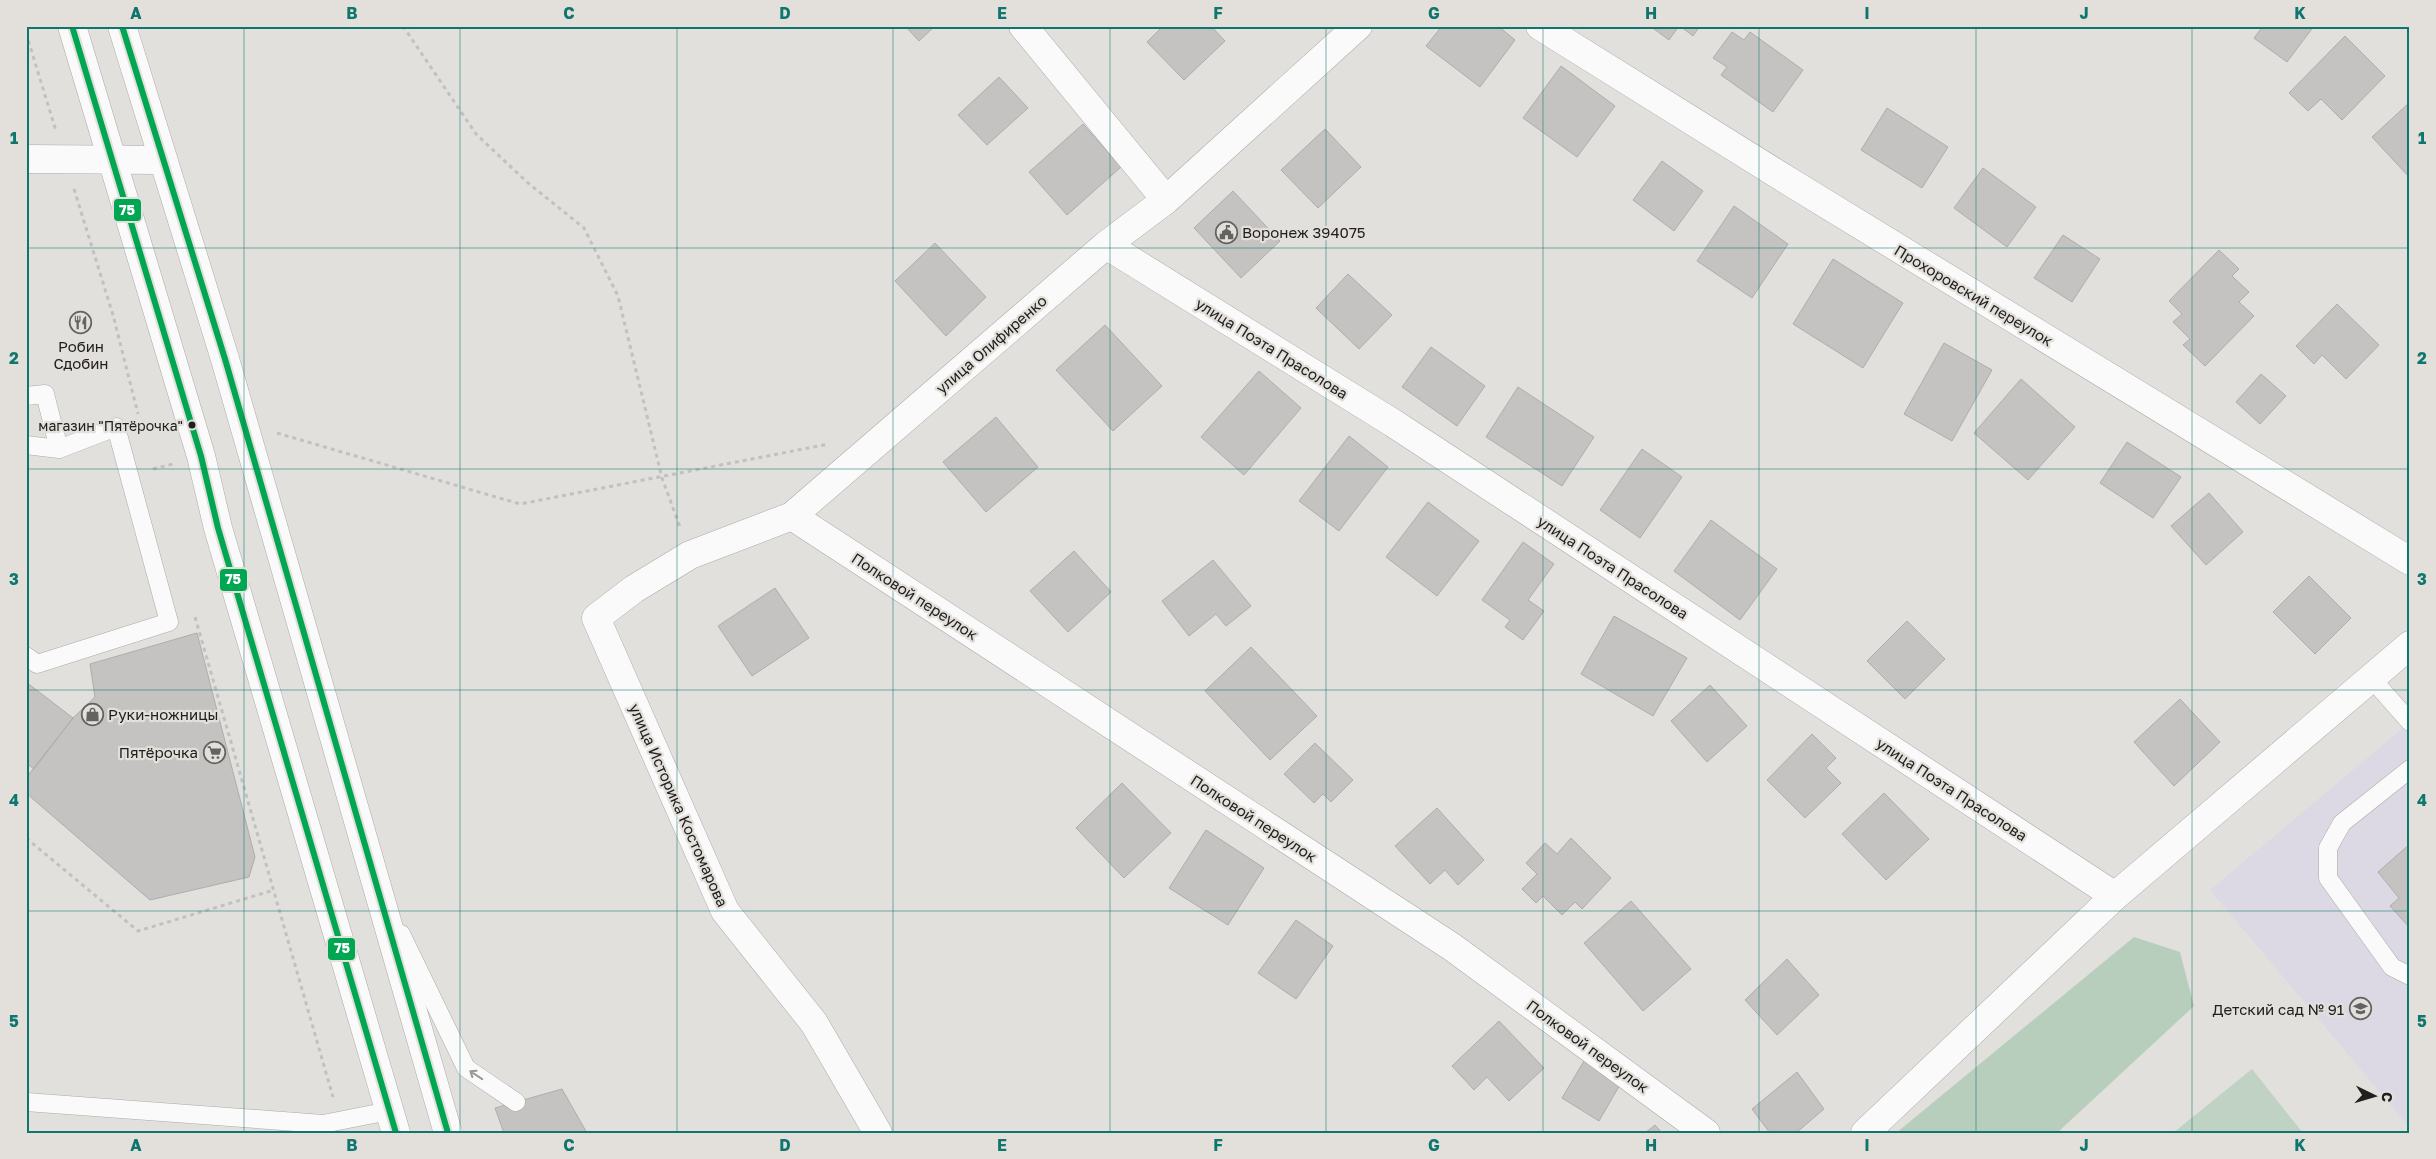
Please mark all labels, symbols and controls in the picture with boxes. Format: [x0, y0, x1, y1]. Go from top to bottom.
text: A [130, 3, 142, 23]
text: B [346, 3, 358, 23]
text: C [563, 3, 575, 23]
text: D [779, 3, 791, 23]
text: E [997, 3, 1007, 23]
text: F [1213, 3, 1223, 23]
text: G [1428, 3, 1440, 23]
text: H [1645, 3, 1657, 23]
text: I [1864, 3, 1870, 23]
text: J [2079, 3, 2089, 23]
text: K [2294, 3, 2306, 23]
text: 1 [10, 128, 18, 148]
text: 1 [2418, 128, 2426, 148]
line badge: 75 [113, 198, 142, 222]
text: 75 [119, 201, 136, 218]
public building icon: Воронеж 394075 [1214, 220, 1238, 244]
place label: Воронеж 394075 [1242, 223, 1366, 241]
street label: Прохоровский переулок [1892, 241, 2057, 350]
street label: улица Олифиренко [932, 291, 1050, 397]
street label: улица Поэта Прасолова [1193, 294, 1351, 402]
restaurant icon: Робин Сдобин [69, 311, 93, 335]
place label: Робин Сдобин [53, 337, 109, 372]
text: 2 [9, 348, 19, 368]
text: 2 [2417, 348, 2427, 368]
place label: магазин "Пятёрочка" [38, 417, 183, 434]
marker: магазин "Пятёрочка" [187, 420, 197, 430]
street label: улица Поэта Прасолова [1534, 512, 1692, 622]
street label: Полковой переулок [849, 549, 982, 644]
line badge: 75 [219, 568, 248, 592]
text: 3 [9, 569, 19, 589]
text: 3 [2417, 569, 2427, 589]
text: 75 [225, 570, 242, 587]
street label: улица Историка Костомарова [626, 701, 732, 909]
shop icon: Руки-ножницы [80, 702, 104, 726]
place label: Руки-ножницы [108, 705, 218, 723]
street label: улица Поэта Прасолова [1873, 734, 2031, 844]
supermarket icon: Пятёрочка [202, 740, 226, 764]
place label: Пятёрочка [119, 743, 198, 761]
street label: Полковой переулок [1188, 771, 1321, 866]
text: 4 [9, 790, 19, 810]
text: 4 [2417, 790, 2427, 810]
line badge: 75 [327, 937, 356, 961]
text: 75 [334, 939, 351, 956]
street label: Полковой переулок [1523, 996, 1653, 1097]
school or university icon: Детский сад № 91 [2348, 997, 2372, 1021]
place label: Детский сад № 91 [2213, 1000, 2344, 1018]
text: 5 [9, 1011, 19, 1031]
text: 5 [2417, 1011, 2427, 1031]
one-way arrow [469, 1070, 483, 1080]
north arrow [2348, 1072, 2398, 1122]
text: С [2379, 1091, 2396, 1103]
text: A [130, 1135, 142, 1155]
text: B [346, 1135, 358, 1155]
text: C [563, 1135, 575, 1155]
text: D [779, 1135, 791, 1155]
text: E [997, 1135, 1007, 1155]
text: F [1213, 1135, 1223, 1155]
text: G [1428, 1135, 1440, 1155]
text: H [1645, 1135, 1657, 1155]
text: I [1864, 1135, 1870, 1155]
text: J [2079, 1135, 2089, 1155]
text: K [2294, 1135, 2306, 1155]

